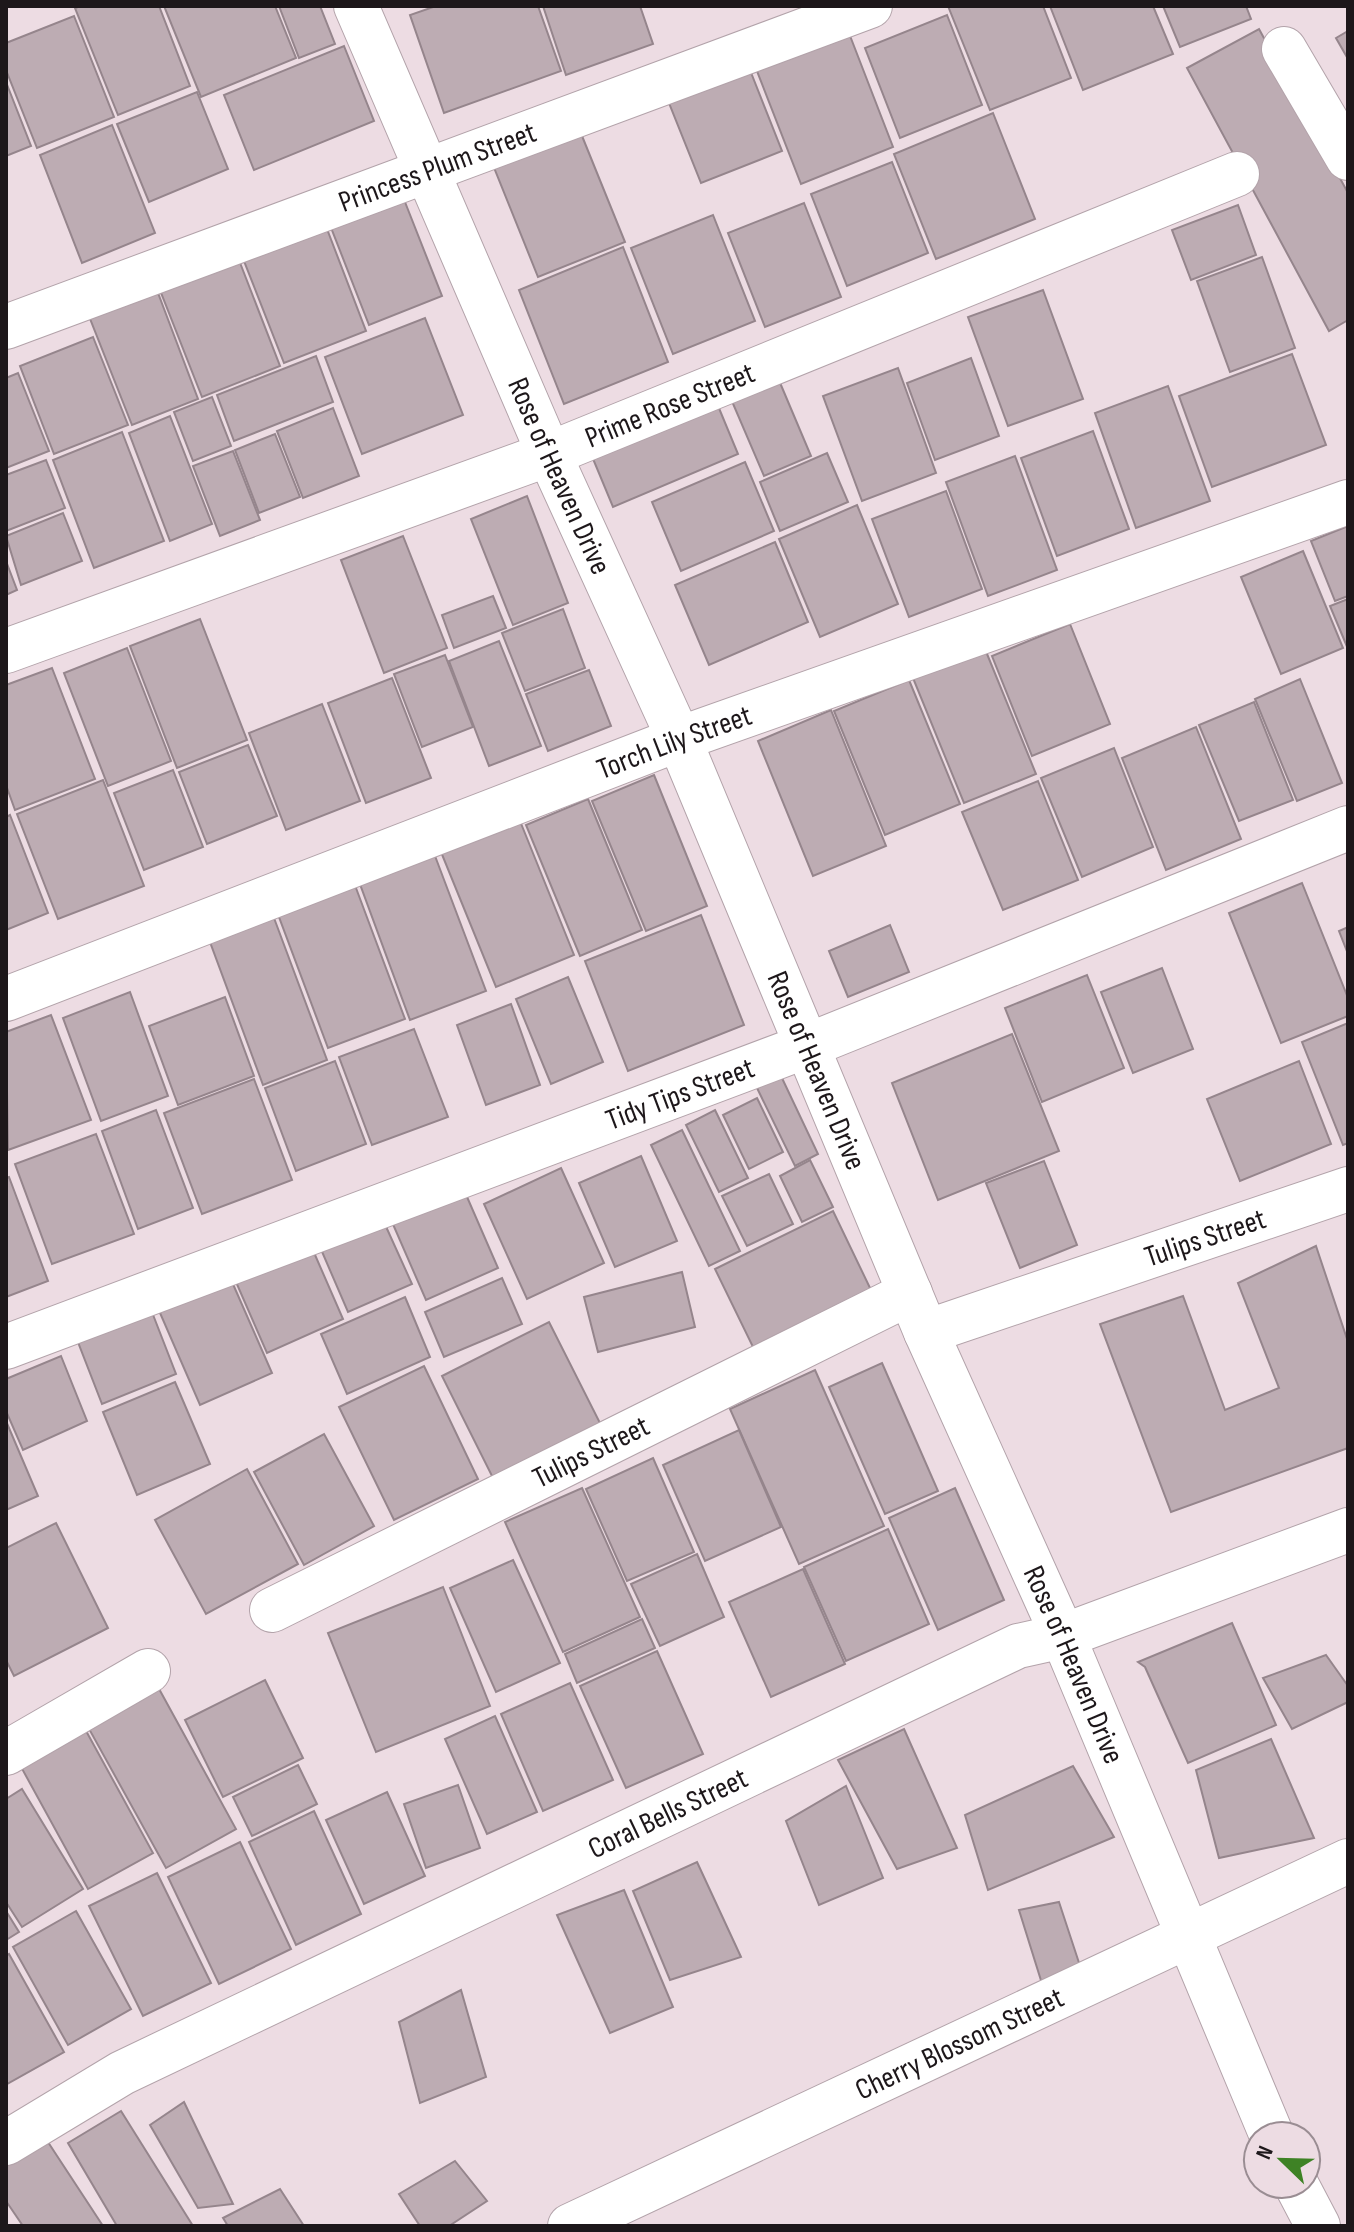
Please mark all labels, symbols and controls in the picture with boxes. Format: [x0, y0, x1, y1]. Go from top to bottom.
street label: Princess Plum Street [334, 115, 541, 221]
street label: Prime Rose Street [580, 355, 760, 456]
street label: Rose of Heaven Drive [499, 372, 618, 580]
street label: Torch Lily Street [592, 698, 757, 788]
street label: Rose of Heaven Drive [759, 966, 873, 1175]
street label: Tidy Tips Street [601, 1050, 760, 1139]
street label: Tulips Street [1140, 1201, 1271, 1276]
street label: Tulips Street [527, 1408, 656, 1497]
street label: Rose of Heaven Drive [1015, 1560, 1131, 1769]
street label: Coral Bells Street [583, 1761, 754, 1867]
street label: Cherry Blossom Street [850, 1980, 1070, 2109]
north arrow [1242, 2120, 1322, 2200]
text: N [1250, 2142, 1280, 2163]

